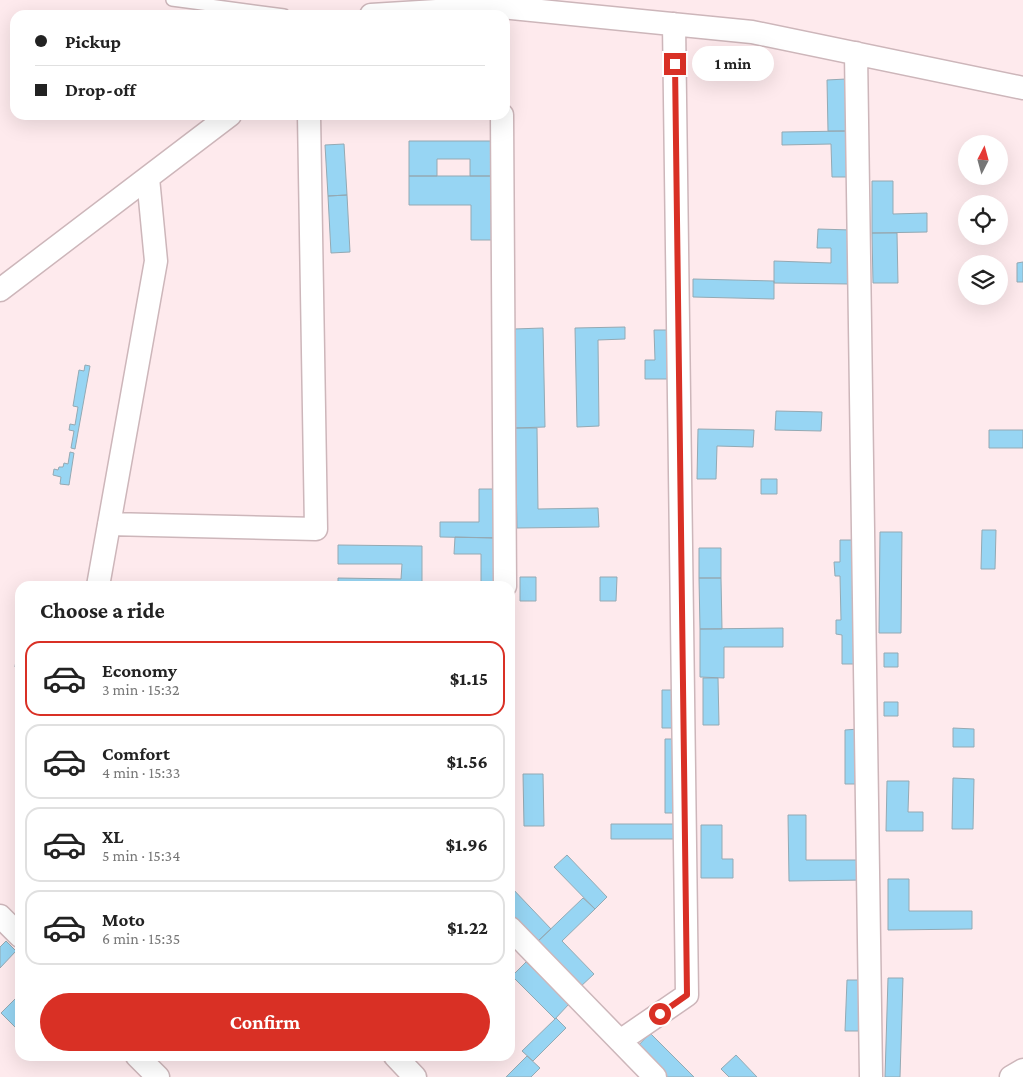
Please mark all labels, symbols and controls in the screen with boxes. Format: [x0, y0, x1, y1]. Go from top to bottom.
text: Pickup [65, 31, 121, 52]
callout: 1 min [692, 46, 775, 82]
route end [664, 53, 686, 75]
text: 1 min [715, 55, 751, 72]
text: Drop-off [65, 79, 136, 100]
north arrow [958, 135, 1008, 185]
map controls [958, 135, 1008, 305]
button: locate [958, 195, 1008, 245]
button: layers [958, 255, 1008, 305]
text: Choose a ride [40, 598, 165, 623]
icon: car [42, 656, 87, 701]
text: Economy [102, 660, 177, 681]
text: $1.15 [450, 668, 488, 689]
text: 3 min · 15:32 [102, 681, 180, 698]
icon: car [42, 739, 87, 784]
text: Comfort [102, 743, 170, 764]
text: $1.56 [446, 751, 488, 772]
text: 4 min · 15:33 [102, 764, 180, 781]
icon: car [42, 822, 87, 867]
text: XL [102, 826, 124, 847]
text: $1.96 [446, 834, 488, 855]
text: 5 min · 15:34 [102, 847, 180, 864]
icon: car [42, 905, 87, 950]
text: Moto [102, 909, 145, 930]
text: $1.22 [447, 917, 488, 938]
text: 6 min · 15:35 [102, 930, 180, 947]
button: Confirm [40, 993, 490, 1051]
route start [649, 1003, 671, 1025]

